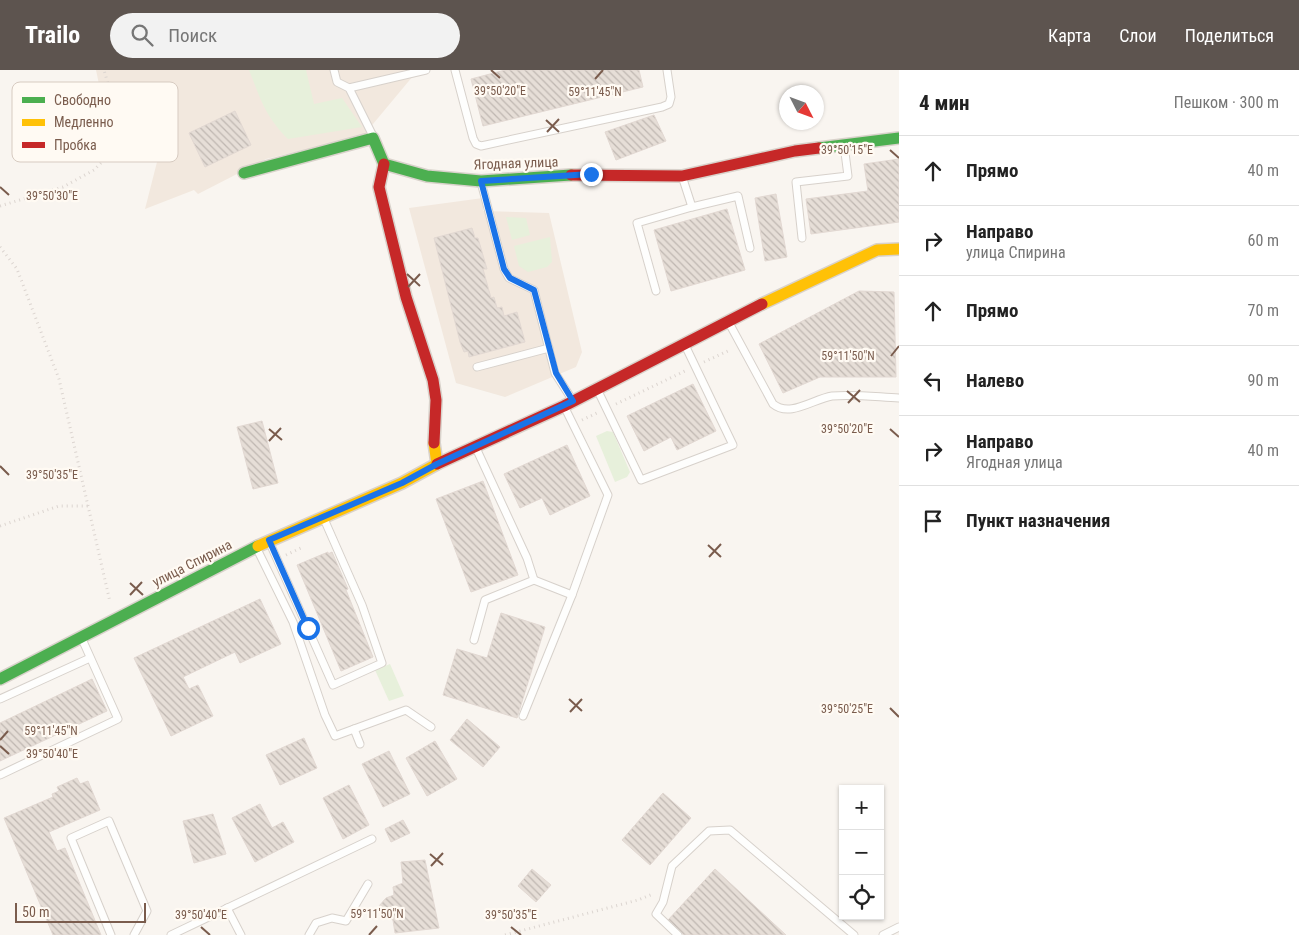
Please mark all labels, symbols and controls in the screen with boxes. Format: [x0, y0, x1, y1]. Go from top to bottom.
search box [110, 13, 460, 58]
text: Trailo [25, 21, 80, 49]
icon: search [128, 21, 156, 49]
text: Поиск [168, 24, 217, 47]
text: Карта [1048, 25, 1091, 46]
text: Слои [1119, 25, 1157, 46]
text: Поделиться [1185, 25, 1274, 46]
legend [12, 82, 178, 162]
text: 39°50'20"E [474, 84, 526, 98]
text: 59°11'45"N [568, 85, 622, 99]
north arrow [779, 85, 824, 130]
text: 4 мин [919, 91, 969, 115]
text: Свободно [54, 92, 111, 108]
text: Пешком · 300 m [1174, 93, 1279, 112]
text: Медленно [54, 114, 114, 130]
text: Пробка [54, 137, 97, 153]
text: 39°50'15"E [821, 143, 873, 157]
street label: Ягодная улица [473, 154, 559, 172]
icon: ahead [919, 157, 947, 185]
text: Прямо [966, 159, 1019, 182]
text: 40 m [1247, 161, 1279, 180]
route end [580, 163, 603, 186]
text: 39°50'30"E [26, 189, 78, 203]
text: Направо [966, 220, 1033, 243]
icon: right [919, 227, 947, 255]
text: 60 m [1247, 231, 1279, 250]
text: улица Спирина [966, 243, 1066, 262]
icon: ahead [919, 297, 947, 325]
text: Прямо [966, 299, 1019, 322]
text: 70 m [1247, 301, 1279, 320]
text: 59°11'50"N [821, 349, 875, 363]
icon: left [919, 367, 947, 395]
text: Налево [966, 369, 1024, 392]
text: 90 m [1247, 371, 1279, 390]
text: 39°50'20"E [821, 422, 873, 436]
text: Направо [966, 430, 1033, 453]
icon: right [919, 437, 947, 465]
text: 40 m [1247, 441, 1279, 460]
text: Ягодная улица [966, 453, 1063, 472]
text: 39°50'35"E [26, 468, 78, 482]
icon: arrive [919, 507, 947, 535]
text: Пункт назначения [966, 509, 1110, 532]
street label: улица Спирина [150, 536, 234, 590]
route start [297, 617, 320, 640]
text: 39°50'25"E [821, 702, 873, 716]
text: 59°11'45"N [24, 724, 78, 738]
text: 39°50'40"E [26, 747, 78, 761]
map controls [839, 785, 884, 920]
button: + [839, 785, 884, 830]
button: − [839, 830, 884, 875]
button: locate [839, 875, 884, 920]
scale bar [15, 900, 146, 923]
text: 50 m [22, 904, 50, 920]
text: 59°11'50"N [350, 907, 404, 921]
text: 39°50'40"E [175, 908, 227, 922]
text: 39°50'35"E [485, 908, 537, 922]

